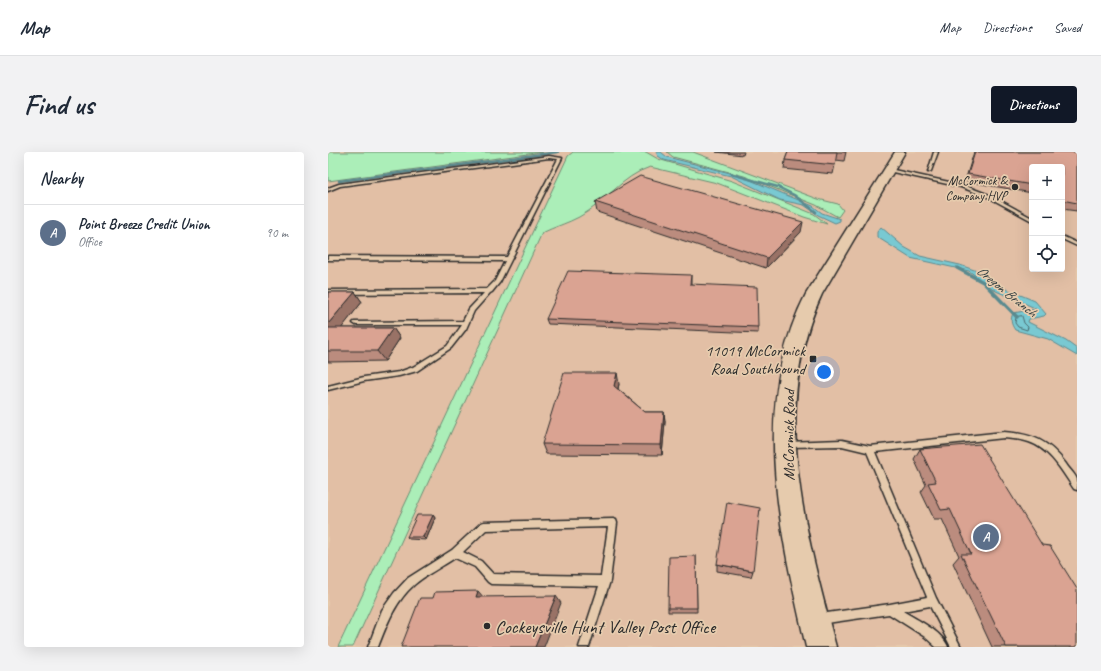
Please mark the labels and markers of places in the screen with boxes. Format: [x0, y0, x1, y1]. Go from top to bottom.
place label: McCormick & Company HVP [946, 173, 1009, 204]
marker: McCormick & Company HVP [1010, 182, 1020, 192]
place label: 11019 McCormick Road Southbound [705, 341, 808, 379]
marker: 11019 McCormick Road Southbound [808, 354, 818, 364]
pin: A [973, 522, 999, 552]
place label: Cockeysville Hunt Valley Post Office [495, 615, 717, 639]
marker: Cockeysville Hunt Valley Post Office [482, 621, 492, 631]

